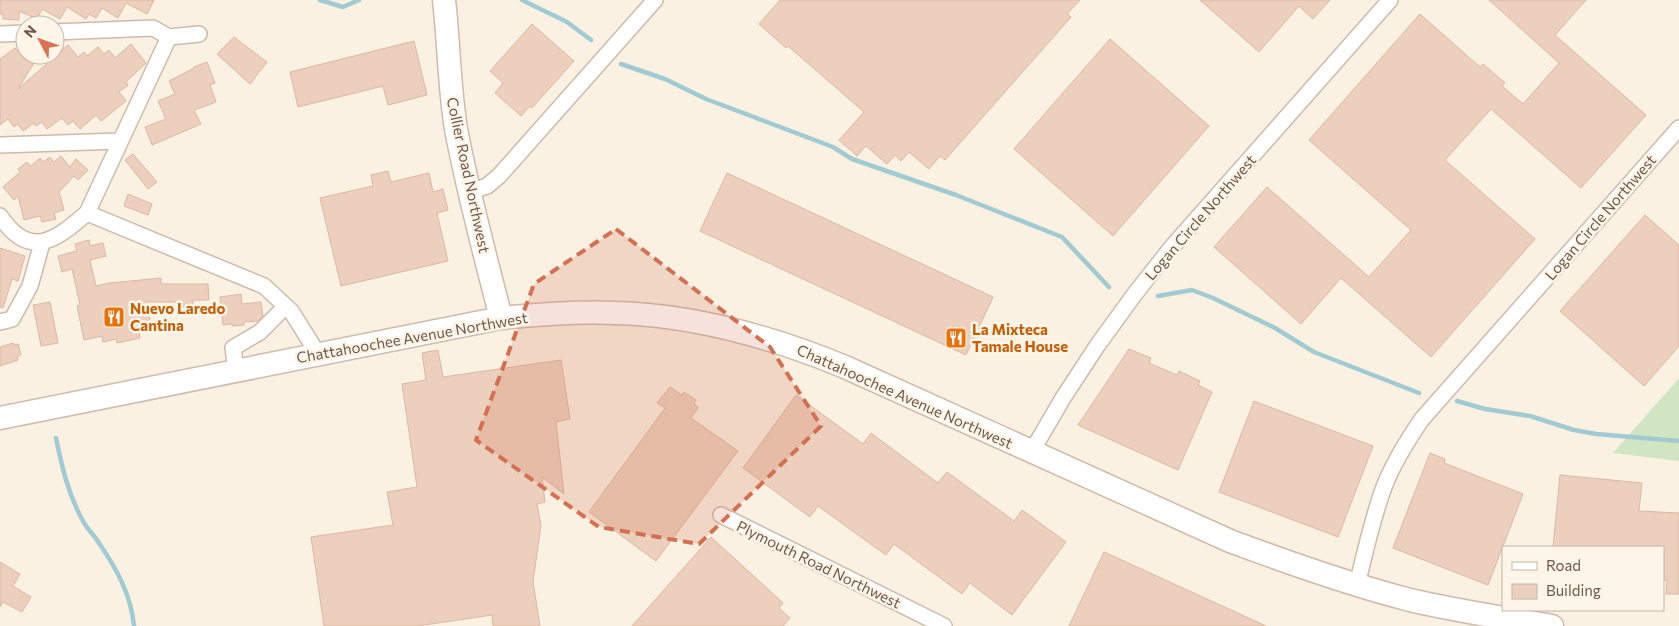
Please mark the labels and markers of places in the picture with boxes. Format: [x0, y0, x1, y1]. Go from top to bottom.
place label: Nuevo Laredo Cantina [130, 299, 225, 334]
restaurant icon: Nuevo Laredo Cantina [102, 305, 126, 329]
place label: La Mixteca Tamale House [972, 320, 1068, 355]
restaurant icon: La Mixteca Tamale House [944, 326, 968, 350]

